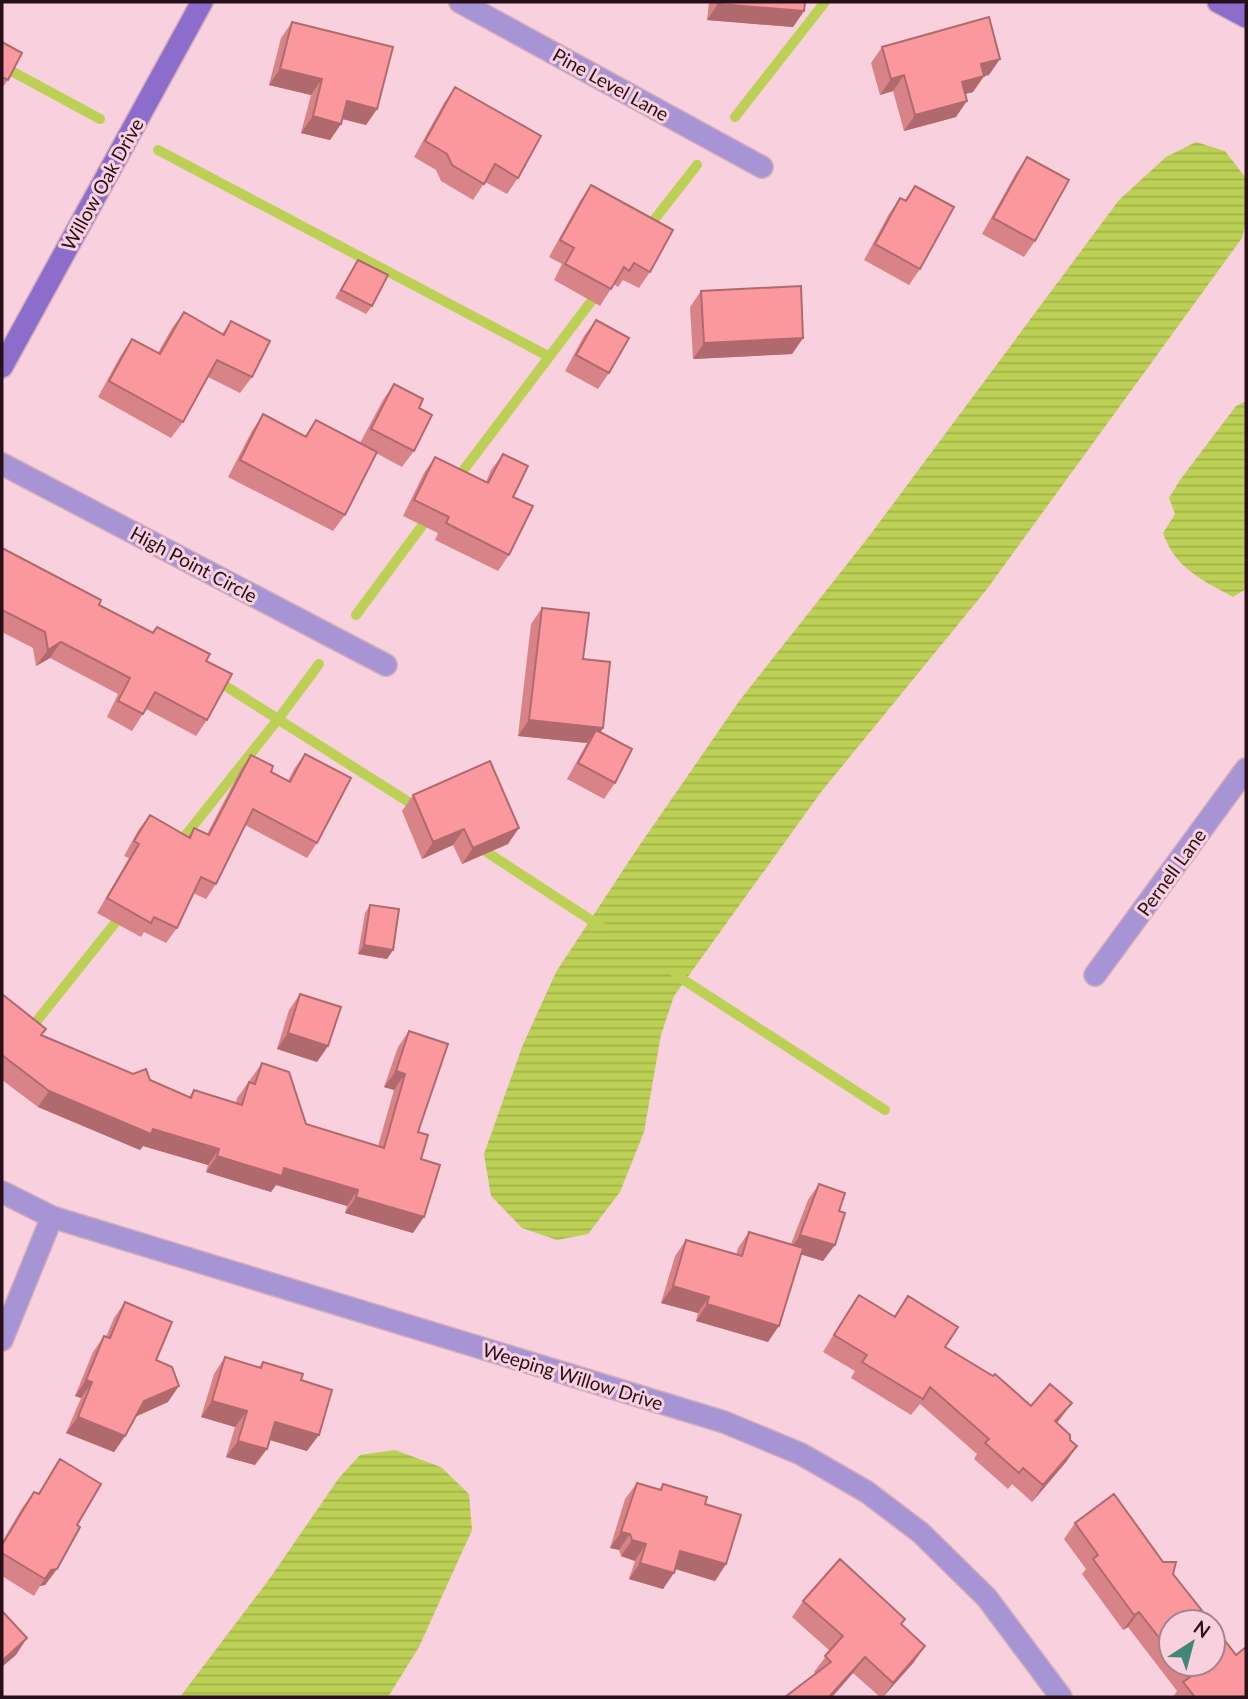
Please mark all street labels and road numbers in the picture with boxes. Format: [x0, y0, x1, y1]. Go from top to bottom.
street label: Pine Level Lane [549, 43, 673, 125]
street label: Willow Oak Drive [56, 114, 148, 254]
street label: High Point Circle [127, 521, 261, 607]
street label: Pernell Lane [1132, 824, 1210, 920]
street label: Weeping Willow Drive [480, 1338, 666, 1414]

